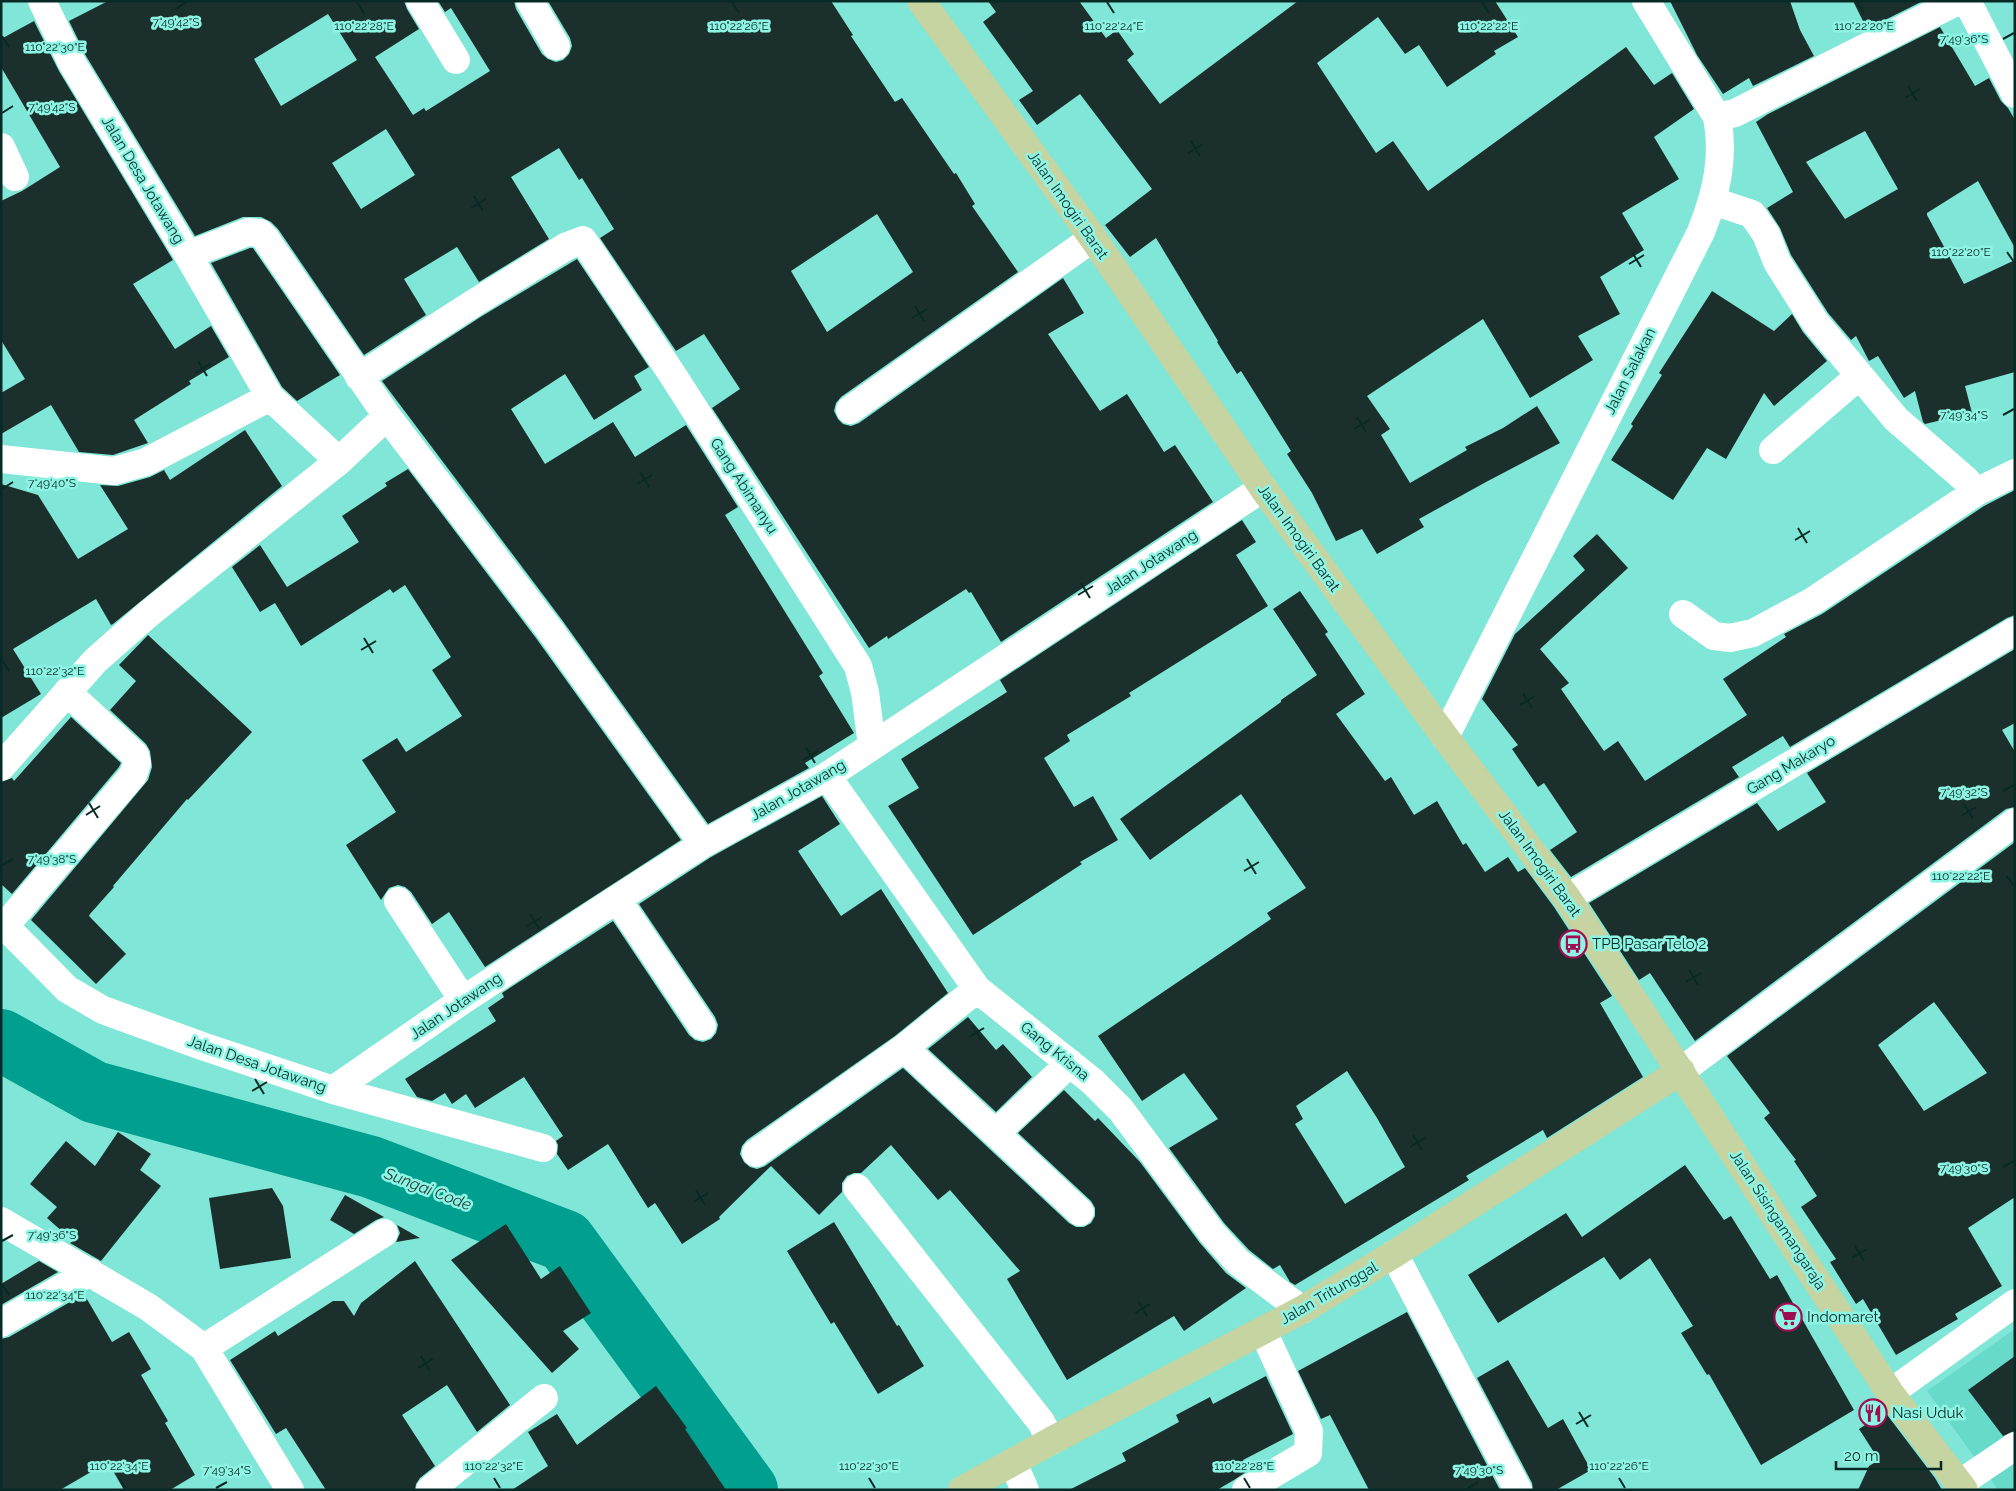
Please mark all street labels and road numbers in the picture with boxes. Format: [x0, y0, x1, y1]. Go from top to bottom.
street label: Jalan Desa Jotawang [98, 113, 188, 247]
street label: Jalan Imogiri Barat [1024, 147, 1112, 263]
street label: Jalan Salakan [1601, 325, 1659, 417]
street label: Gang Abimanyu [706, 435, 782, 537]
street label: Jalan Imogiri Barat [1254, 481, 1344, 595]
street label: Jalan Jotawang [1101, 525, 1201, 599]
street label: Gang Makaryo [1743, 731, 1839, 799]
street label: Jalan Jotawang [747, 756, 849, 824]
street label: Jalan Imogiri Barat [1495, 806, 1585, 920]
street label: Jalan Jotawang [407, 969, 505, 1043]
street label: Gang Krisna [1017, 1018, 1093, 1084]
street label: Jalan Desa Jotawang [185, 1032, 329, 1096]
street label: Jalan Sisingamangaraja [1726, 1147, 1830, 1293]
street label: Jalan Tritunggal [1277, 1257, 1382, 1328]

